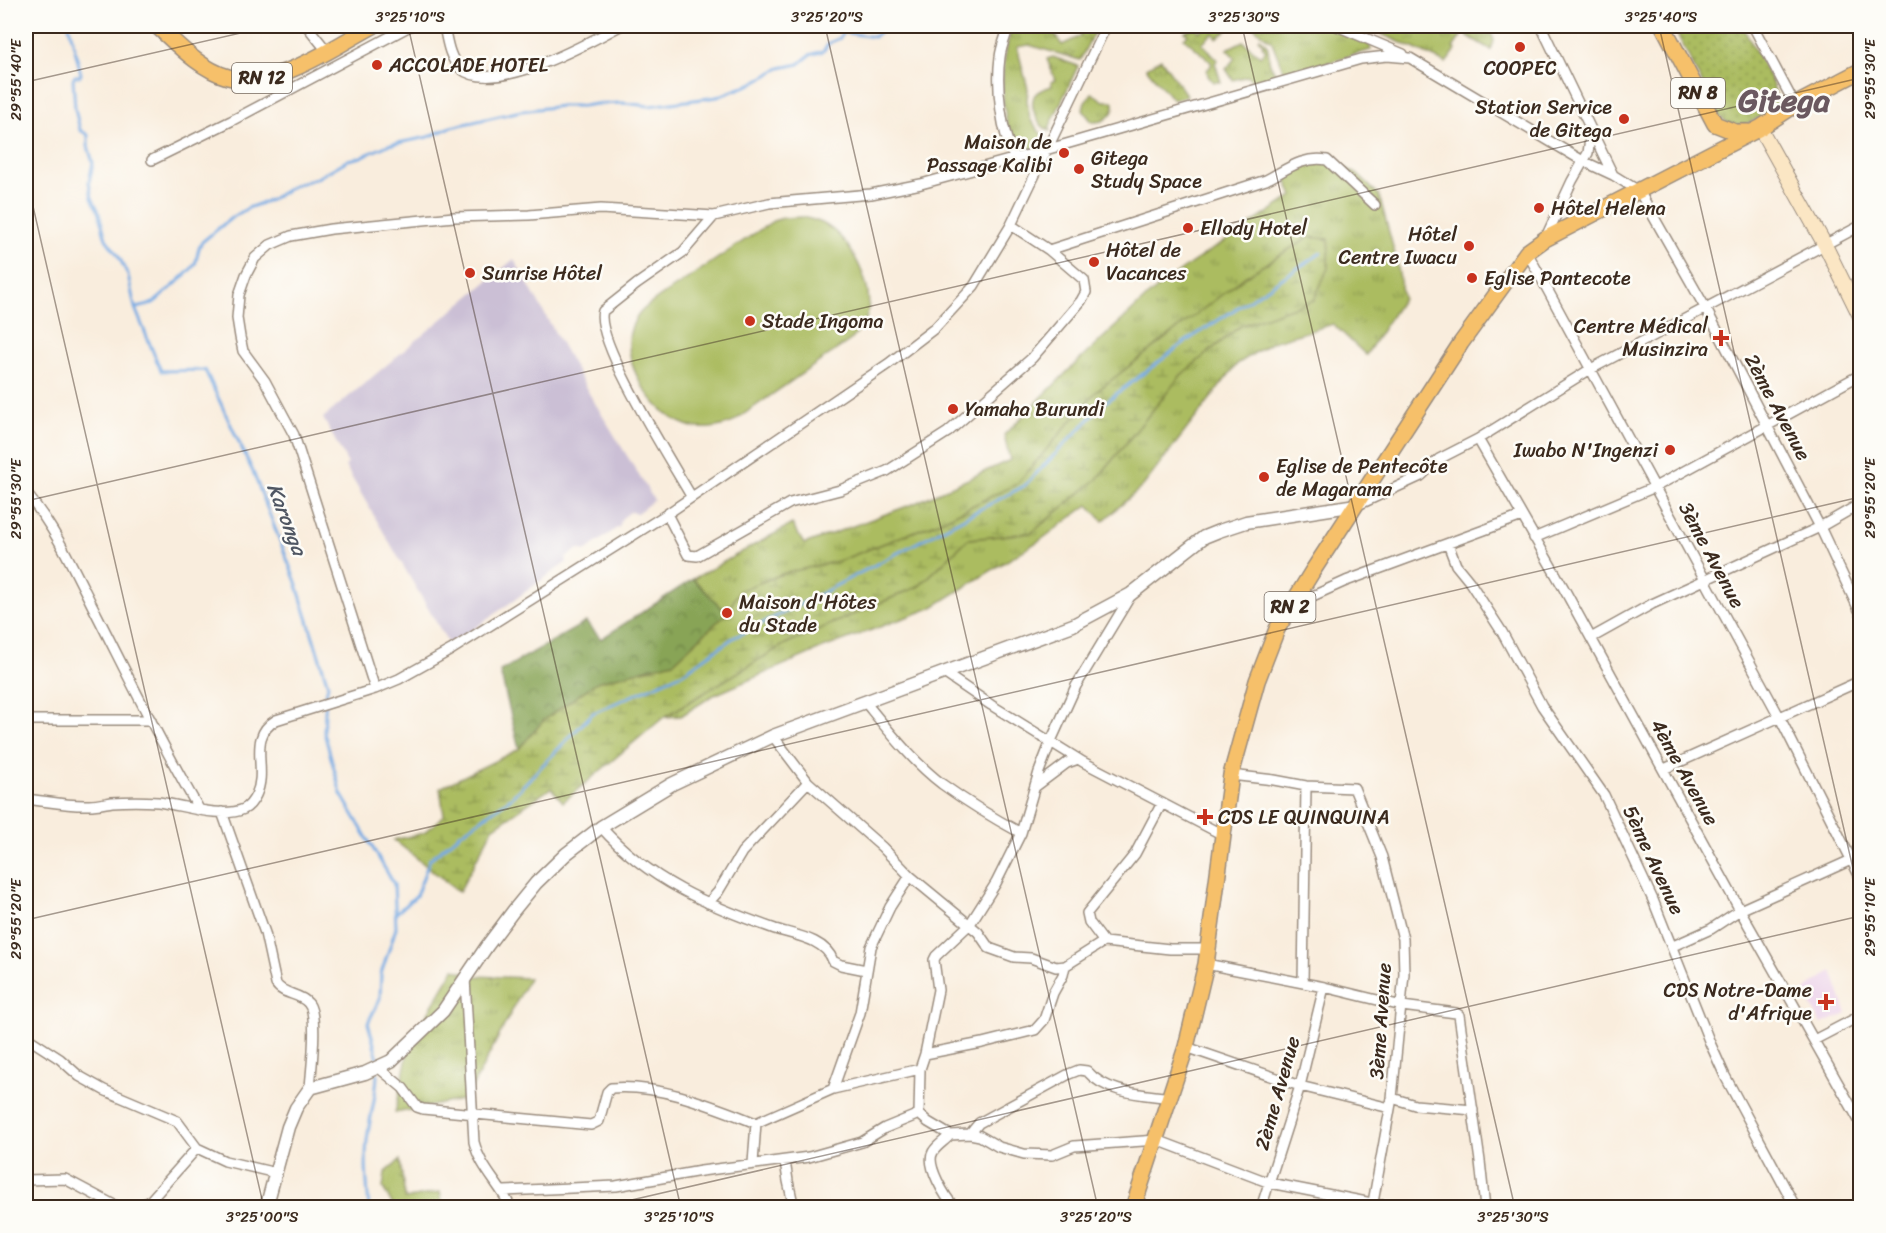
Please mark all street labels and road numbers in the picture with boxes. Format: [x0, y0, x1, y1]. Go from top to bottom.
road number: RN 12 [232, 63, 292, 93]
road number: RN 8 [1671, 78, 1725, 108]
street label: 2ème Avenue [1735, 347, 1821, 467]
street label: 3ème Avenue [1669, 496, 1754, 615]
road number: RN 2 [1264, 592, 1316, 622]
street label: 4ème Avenue [1641, 712, 1729, 832]
street label: 5ème Avenue [1613, 799, 1694, 921]
street label: 3ème Avenue [1359, 962, 1402, 1080]
street label: 2ème Avenue [1245, 1032, 1310, 1154]

